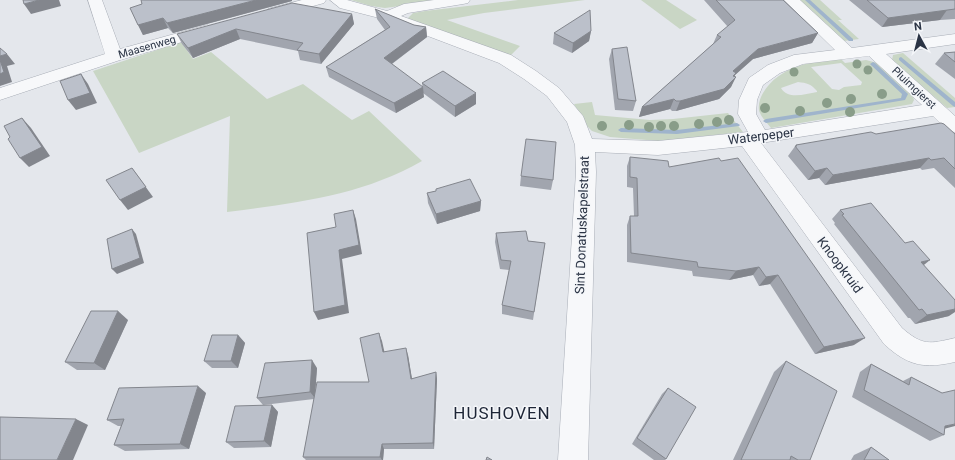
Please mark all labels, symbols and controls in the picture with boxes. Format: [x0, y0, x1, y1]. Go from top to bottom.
north arrow [899, 16, 939, 56]
text: N [913, 20, 923, 33]
street label: Maasenweg [117, 33, 177, 61]
street label: Pluimgierst [889, 64, 939, 112]
street label: Waterpeper [727, 124, 796, 148]
street label: Sint Donatuskapelstraat [572, 156, 592, 294]
street label: Knoopkruid [814, 234, 866, 296]
district label: HUSHOVEN [453, 403, 551, 423]

